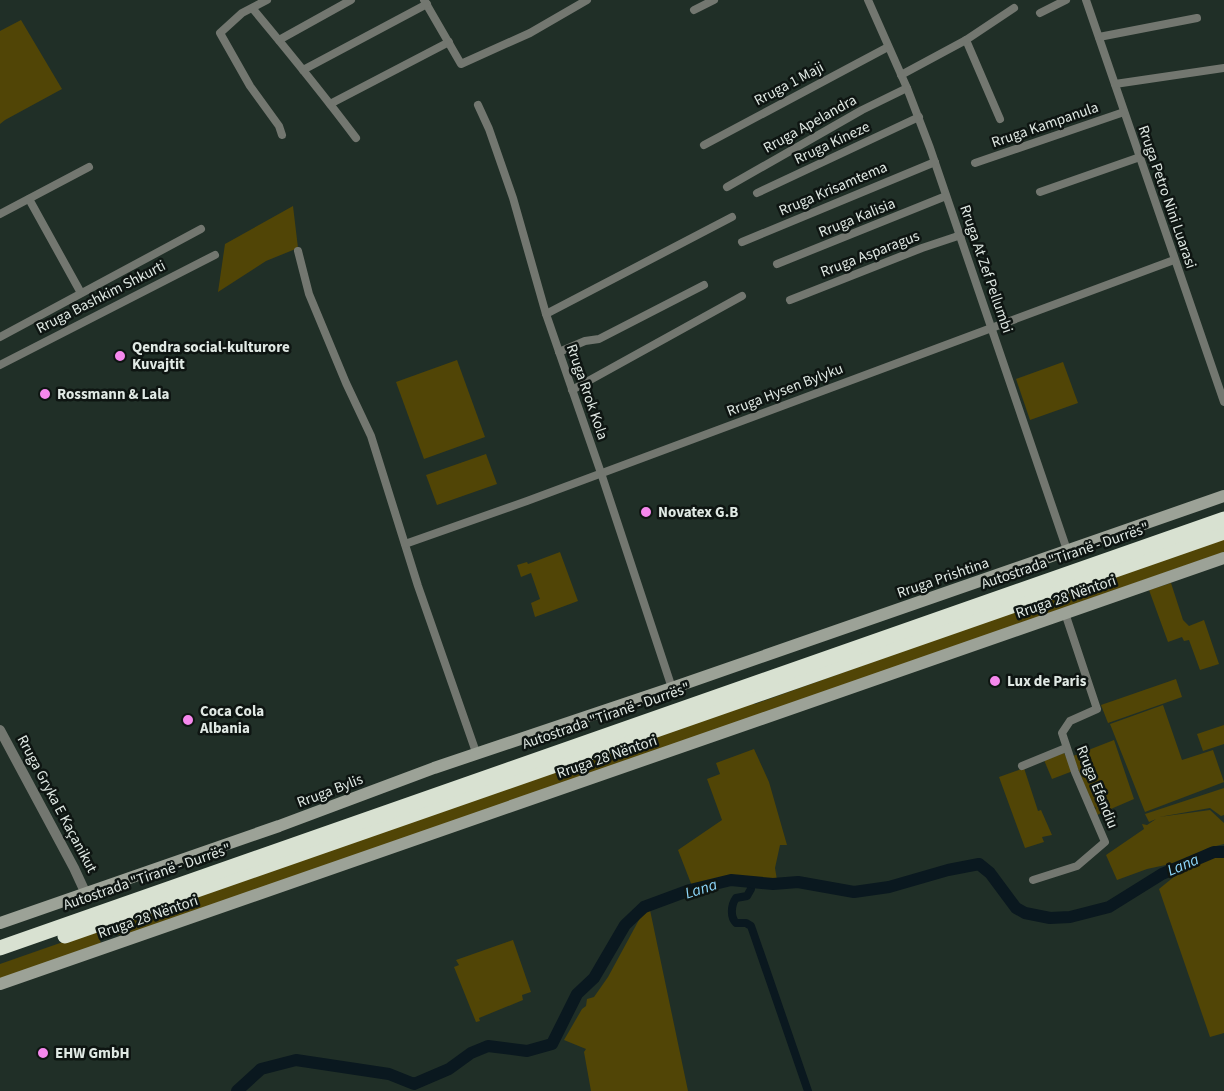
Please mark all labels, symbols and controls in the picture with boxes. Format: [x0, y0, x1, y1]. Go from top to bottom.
street label: Rruga 1 Maji [750, 57, 828, 111]
street label: Rruga Apelandra [759, 90, 861, 158]
street label: Rruga Kampanula [989, 97, 1101, 153]
street label: Rruga Kineze [791, 116, 873, 170]
street label: Rruga Petro Nini Luarasi [1133, 123, 1201, 271]
street label: Rruga Krisamtema [776, 157, 890, 221]
street label: Rruga Kalisia [815, 193, 899, 243]
street label: Rruga At Zef Pellumbi [954, 202, 1018, 336]
street label: Rruga Asparagus [817, 225, 923, 283]
street label: Rruga Bashkim Shkurti [33, 255, 169, 339]
place label: Qendra social-kulturore Kuvajtit [132, 337, 290, 375]
street label: Rruga Rrok Kola [561, 341, 613, 443]
marker: Qendra social-kulturore Kuvajtit [113, 349, 127, 363]
street label: Rruga Hysen Bylyku [724, 358, 846, 422]
place label: Rossmann & Lala [57, 384, 169, 405]
marker: Rossmann & Lala [38, 387, 52, 401]
place label: Novatex G.B [658, 502, 738, 523]
marker: Novatex G.B [639, 505, 653, 519]
street label: Autostrada "Tiranë - Durrës" [978, 517, 1152, 595]
street label: Rruga Prishtina [894, 552, 992, 604]
street label: Rruga 28 Nëntori [1013, 570, 1119, 624]
place label: Lux de Paris [1007, 671, 1087, 692]
marker: Lux de Paris [988, 674, 1002, 688]
street label: Autostrada "Tiranë - Durrës" [519, 677, 693, 755]
place label: Coca Cola Albania [199, 701, 264, 739]
marker: Coca Cola Albania [181, 713, 195, 727]
street label: Rruga 28 Nëntori [554, 730, 660, 784]
street label: Rruga Gryka E Kaçanikut [12, 731, 102, 877]
street label: Rruga Efendiu [1071, 742, 1123, 832]
street label: Rruga Bylis [294, 769, 366, 813]
street label: Autostrada "Tiranë - Durrës" [60, 838, 234, 916]
water label: Lana [1164, 848, 1203, 882]
water label: Lana [682, 873, 720, 905]
street label: Rruga 28 Nëntori [95, 890, 201, 944]
place label: EHW GmbH [55, 1043, 130, 1064]
marker: EHW GmbH [36, 1046, 50, 1060]

